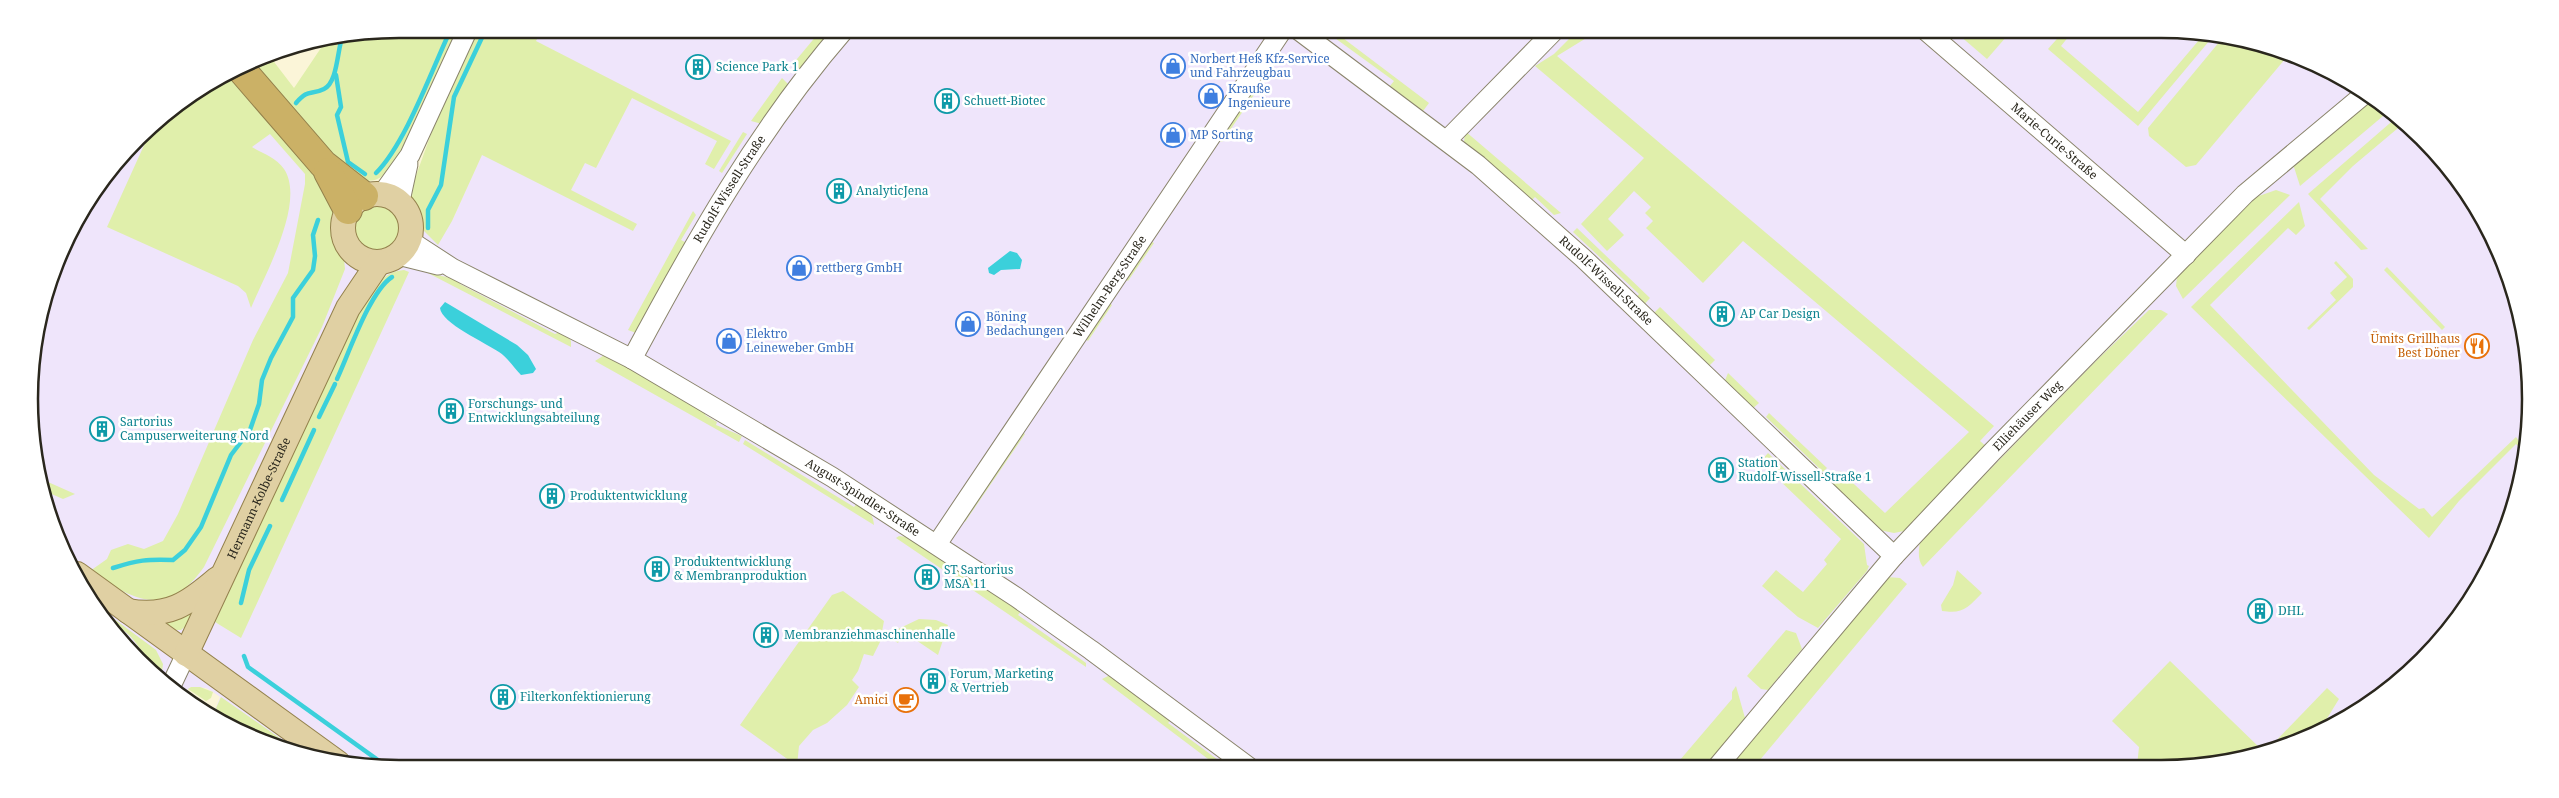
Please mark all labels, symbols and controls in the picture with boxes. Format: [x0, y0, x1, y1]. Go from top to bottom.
place label: Norbert Heß Kfz-Service und Fahrzeugbau [1190, 50, 1330, 81]
shop icon: Norbert Heß Kfz-Service und Fahrzeugbau [1160, 53, 1186, 79]
building icon: Science Park 1 [685, 54, 711, 80]
place label: Science Park 1 [716, 58, 798, 75]
place label: Krauße Ingenieure [1228, 80, 1291, 111]
shop icon: Krauße Ingenieure [1198, 83, 1224, 109]
building icon: Schuett-Biotec [934, 88, 960, 114]
place label: Schuett-Biotec [964, 92, 1046, 109]
street label: Marie-Curie-Straße [2008, 99, 2102, 183]
shop icon: MP Sorting [1160, 122, 1186, 148]
place label: MP Sorting [1190, 126, 1254, 143]
street label: Rudolf-Wissell-Straße [689, 132, 769, 246]
building icon: AnalyticJena [826, 178, 852, 204]
place label: AnalyticJena [856, 182, 929, 199]
street label: Wilhelm-Berg-Straße [1069, 232, 1150, 341]
street label: Rudolf-Wissell-Straße [1556, 232, 1657, 329]
shop icon: rettberg GmbH [786, 255, 812, 281]
place label: rettberg GmbH [816, 259, 903, 276]
building icon: AP Car Design [1709, 301, 1735, 327]
place label: AP Car Design [1740, 305, 1821, 322]
place label: Böning Bedachungen [986, 308, 1064, 339]
shop icon: Böning Bedachungen [955, 311, 981, 337]
place label: Elektro Leineweber GmbH [746, 325, 854, 356]
shop icon: Elektro Leineweber GmbH [716, 328, 742, 354]
place label: Ümits Grillhaus Best Döner [2371, 330, 2460, 361]
restaurant icon: Ümits Grillhaus Best Döner [2464, 333, 2490, 359]
street label: Elliehäuser Weg [1989, 376, 2066, 454]
place label: Forschungs- und Entwicklungsabteilung [468, 395, 600, 426]
building icon: Forschungs- und Entwicklungsabteilung [438, 398, 464, 424]
place label: Sartorius Campuserweiterung Nord [120, 413, 270, 444]
building icon: Sartorius Campuserweiterung Nord [89, 416, 115, 442]
street label: Hermann-Kolbe-Straße [223, 434, 294, 562]
street label: August-Spindler-Straße [802, 454, 923, 540]
place label: Station Rudolf-Wissell-Straße 1 [1738, 454, 1871, 485]
building icon: Station Rudolf-Wissell-Straße 1 [1708, 457, 1734, 483]
building icon: Produktentwicklung [539, 483, 565, 509]
place label: Produktentwicklung [570, 487, 688, 504]
place label: Produktentwicklung & Membranproduktion [674, 553, 807, 584]
building icon: Produktentwicklung & Membranproduktion [644, 556, 670, 582]
place label: ST Sartorius MSA 11 [944, 561, 1013, 592]
building icon: ST Sartorius MSA 11 [914, 564, 940, 590]
building icon: DHL [2247, 598, 2273, 624]
place label: DHL [2278, 602, 2304, 619]
building icon: Membranziehmaschinenhalle [753, 622, 779, 648]
place label: Membranziehmaschinenhalle [784, 626, 955, 643]
place label: Forum, Marketing & Vertrieb [950, 665, 1054, 696]
building icon: Forum, Marketing & Vertrieb [920, 668, 946, 694]
building icon: Filterkonfektionierung [490, 684, 516, 710]
cafe icon: Amici [893, 687, 919, 713]
place label: Filterkonfektionierung [520, 688, 651, 705]
place label: Amici [855, 691, 888, 708]

